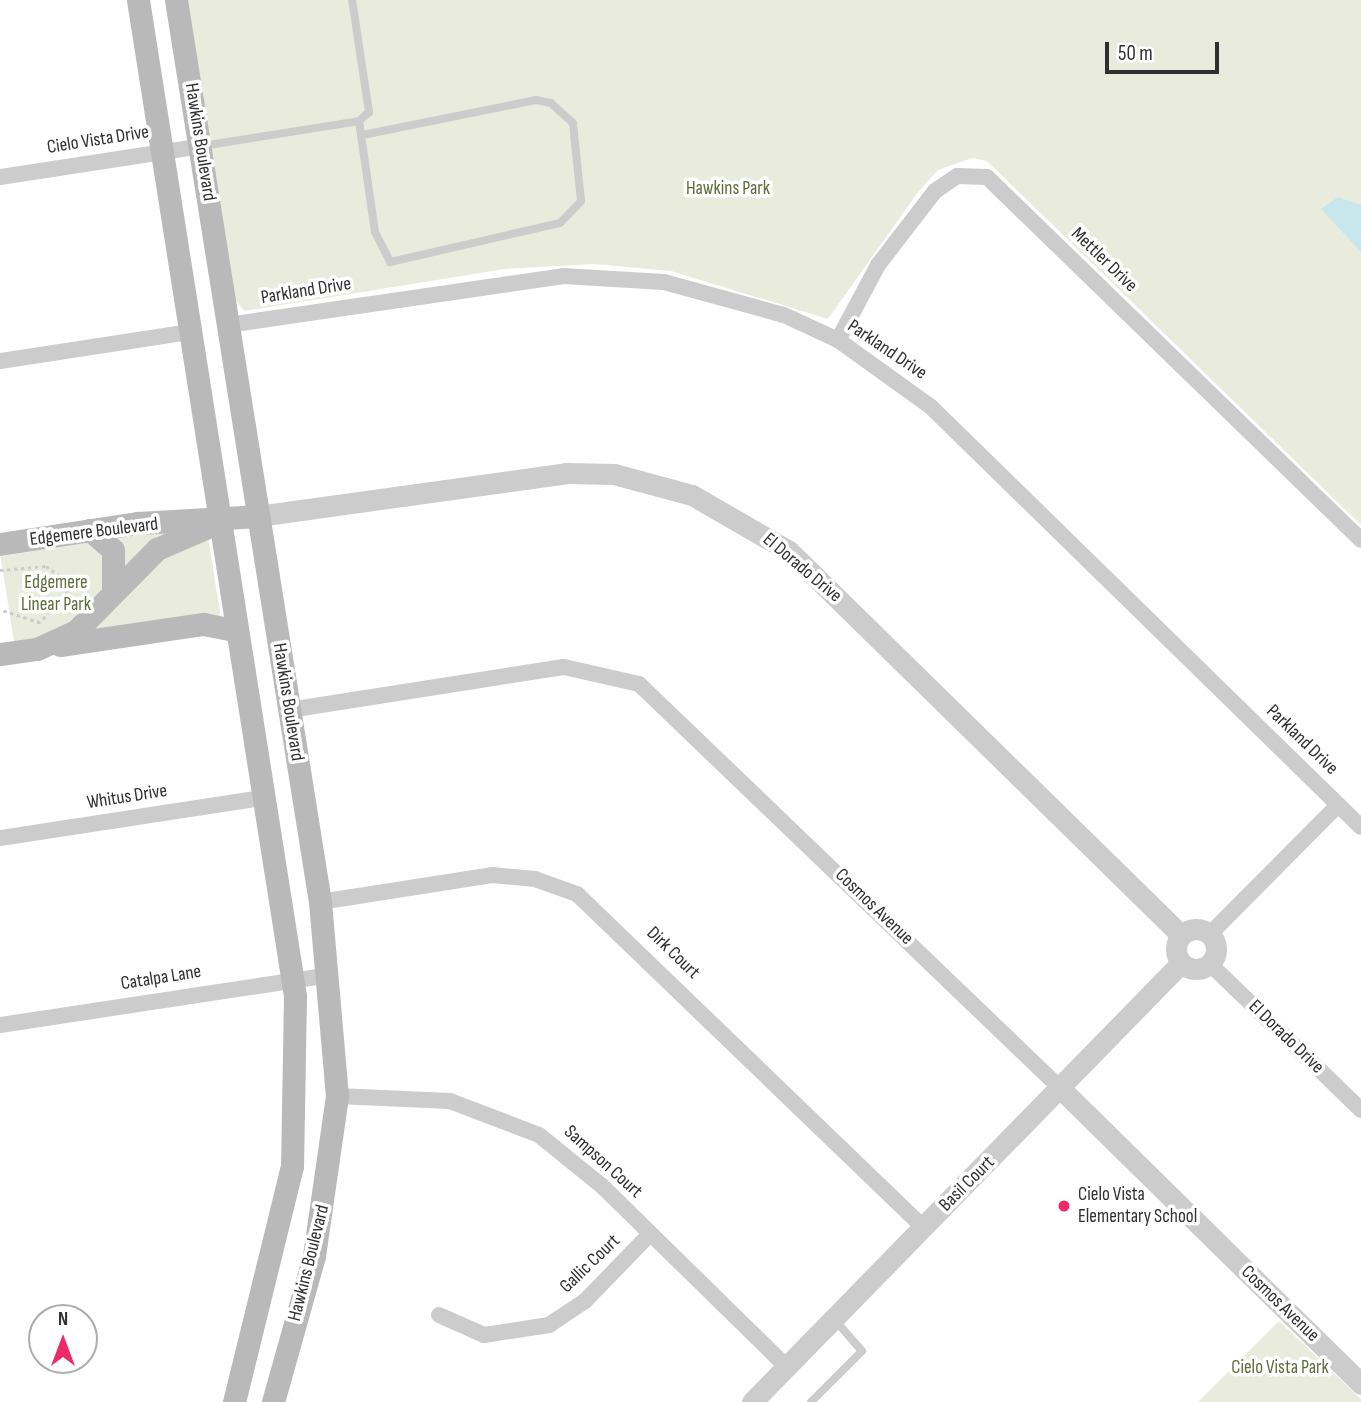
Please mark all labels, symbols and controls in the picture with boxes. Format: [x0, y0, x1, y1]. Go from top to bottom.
scale bar [1109, 28, 1223, 72]
text: 50 m [1118, 41, 1153, 66]
street label: Hawkins Boulevard [179, 81, 221, 203]
street label: Cielo Vista Drive [45, 121, 151, 159]
park label: Hawkins Park [686, 178, 770, 200]
street label: Mettler Drive [1066, 223, 1142, 297]
street label: Parkland Drive [259, 273, 353, 309]
street label: Parkland Drive [843, 315, 931, 385]
street label: Edgemere Boulevard [28, 513, 160, 551]
street label: El Dorado Drive [758, 528, 846, 608]
park label: Edgemere Linear Park [21, 572, 91, 616]
street label: Hawkins Boulevard [267, 641, 309, 763]
street label: Parkland Drive [1261, 700, 1343, 780]
street label: Whitus Drive [85, 779, 169, 815]
street label: Cosmos Avenue [830, 864, 918, 950]
street label: Dirk Court [642, 922, 704, 984]
street label: Catalpa Lane [119, 960, 203, 996]
street label: El Dorado Drive [1244, 995, 1328, 1079]
street label: Sampson Court [559, 1121, 647, 1203]
street label: Basil Court [935, 1152, 999, 1216]
place label: Cielo Vista Elementary School [1078, 1184, 1197, 1228]
marker: Cielo Vista Elementary School [1056, 1198, 1072, 1214]
street label: Hawkins Boulevard [284, 1202, 334, 1324]
street label: Gallic Court [555, 1230, 625, 1298]
street label: Cosmos Avenue [1236, 1261, 1324, 1347]
north arrow [28, 1304, 98, 1374]
text: N [58, 1308, 68, 1331]
park label: Cielo Vista Park [1231, 1357, 1329, 1379]

